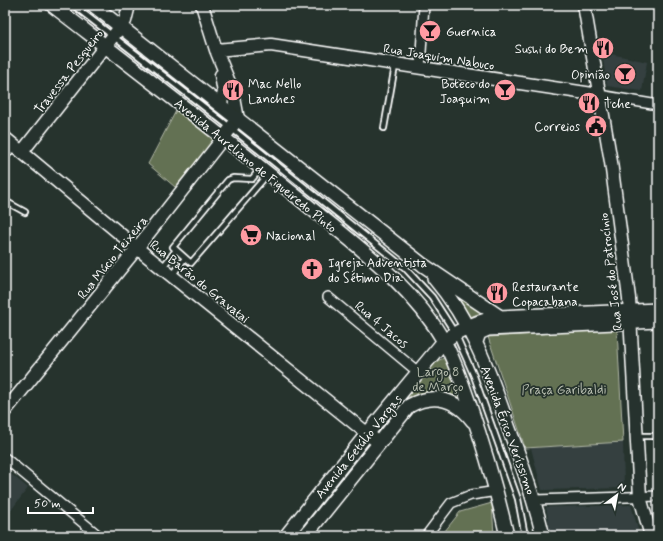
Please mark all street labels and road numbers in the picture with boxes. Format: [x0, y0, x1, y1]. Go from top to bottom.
street label: Travessa Pesqueiro [31, 26, 108, 118]
street label: Rua Joaquim Nabuco [382, 40, 495, 75]
street label: Avenida Aureliano de Figueiredo Pinto [170, 95, 340, 237]
street label: Rua Múcio Teixeira [74, 212, 152, 303]
street label: Rua José do Patrocínio [596, 212, 627, 332]
street label: Rua Barão do Gravatai [146, 237, 252, 328]
street label: Rua 4 Jacos [351, 298, 411, 353]
street label: Avenida Érico Veríssimo [476, 363, 540, 497]
street label: Avenida Getúlio Vargas [312, 391, 407, 503]

